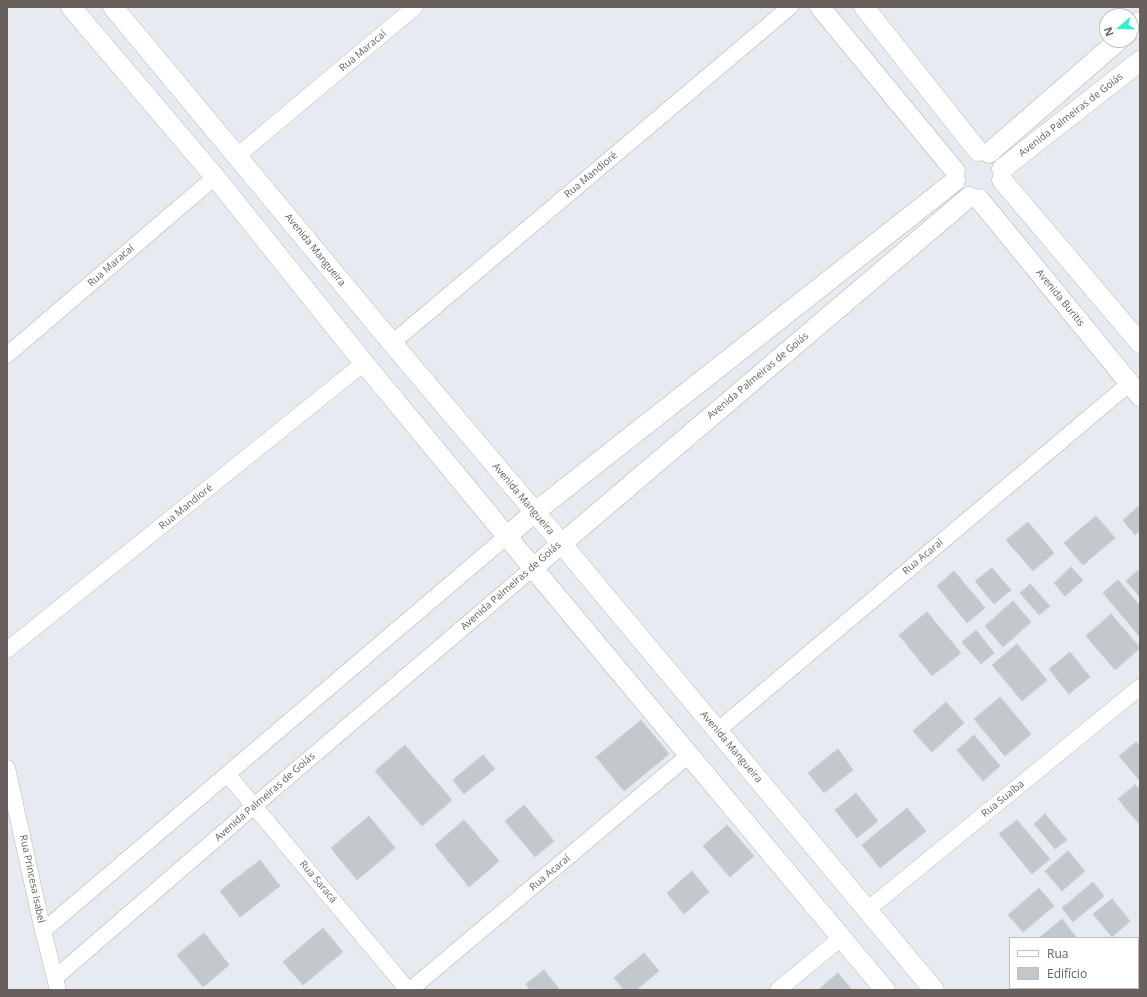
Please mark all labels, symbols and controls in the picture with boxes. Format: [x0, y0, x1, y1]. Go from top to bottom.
north arrow [1099, 8, 1139, 48]
text: N [1100, 25, 1117, 39]
street label: Rua Maracaí [337, 28, 389, 74]
street label: Avenida Palmeiras de Goiás [1017, 71, 1125, 159]
street label: Rua Mandioré [562, 149, 620, 201]
street label: Avenida Mangueira [282, 211, 348, 289]
street label: Rua Maracaí [85, 243, 137, 289]
street label: Avenida Buritis [1033, 267, 1087, 329]
street label: Avenida Palmeiras de Goiás [705, 330, 811, 422]
street label: Avenida Mangueira [490, 461, 556, 537]
street label: Rua Mandioré [157, 482, 215, 532]
street label: Rua Acaraí [900, 537, 946, 577]
street label: Avenida Palmeiras de Goiás [458, 539, 564, 633]
street label: Avenida Mangueira [698, 709, 764, 785]
street label: Avenida Palmeiras de Goiás [212, 750, 318, 844]
street label: Rua Suaíba [979, 778, 1027, 820]
street label: Rua Princesa Isabel [17, 834, 47, 924]
street label: Rua Acaraí [527, 853, 573, 893]
street label: Rua Saracá [297, 858, 339, 906]
legend [1009, 937, 1139, 989]
text: Rua [1047, 945, 1068, 962]
text: Edifício [1047, 965, 1087, 982]

